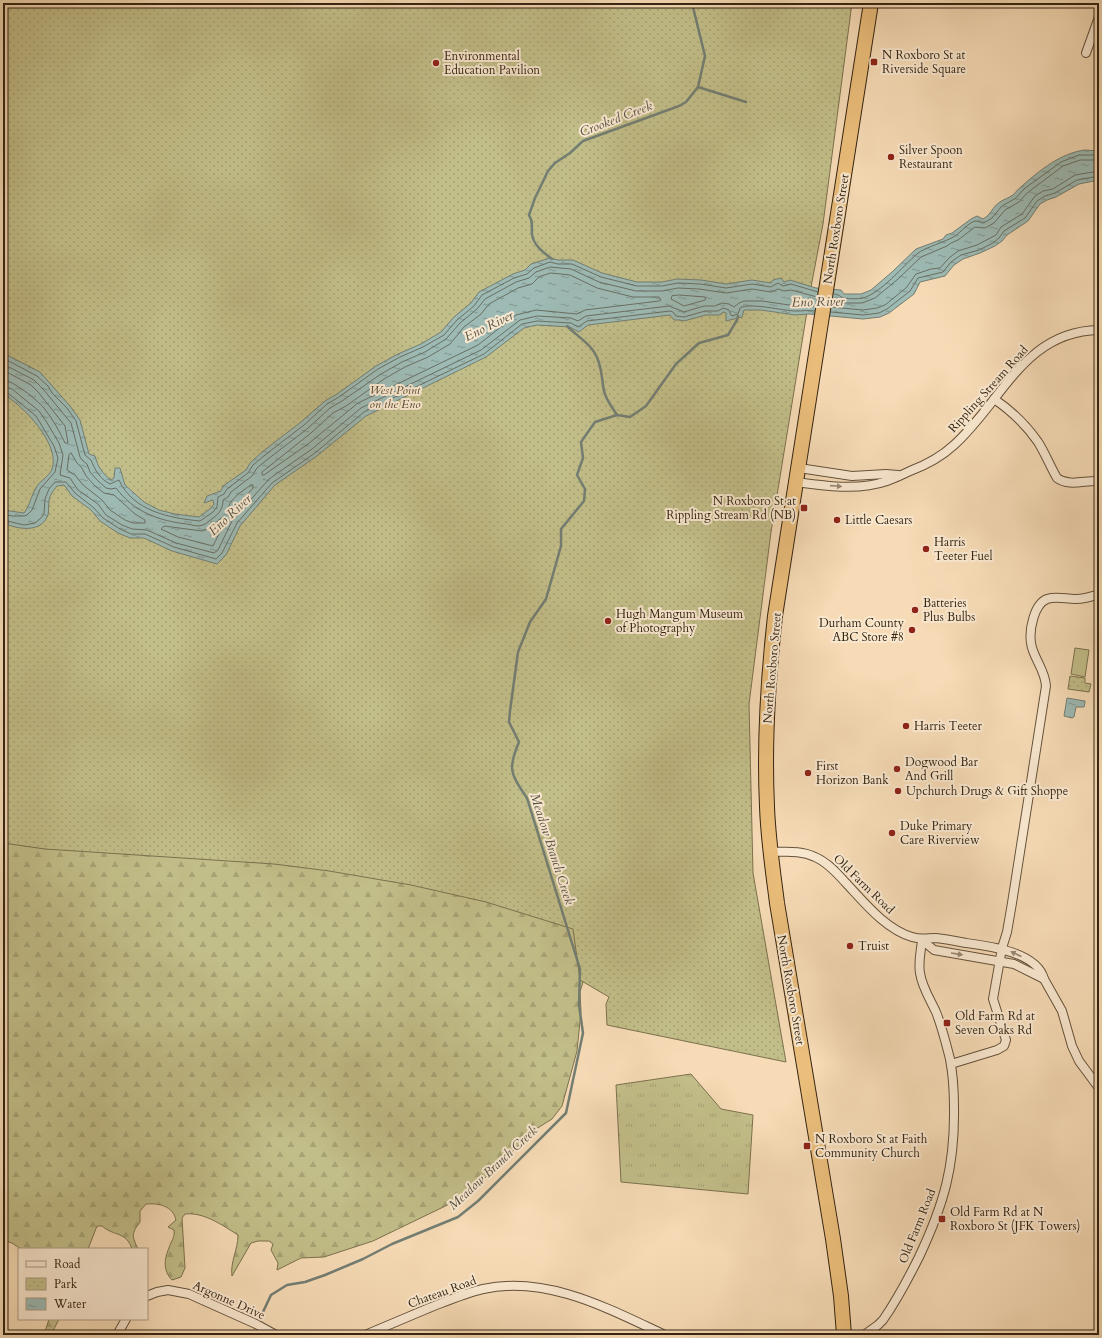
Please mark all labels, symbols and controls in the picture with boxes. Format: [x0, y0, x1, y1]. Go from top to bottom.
place label: N Roxboro St at Riverside Square [882, 47, 966, 77]
place label: Environmental Education Pavilion [444, 48, 540, 78]
marker: N Roxboro St at Riverside Square [869, 57, 879, 67]
marker: Environmental Education Pavilion [431, 58, 441, 68]
water label: Crooked Creek [577, 97, 655, 141]
place label: Silver Spoon Restaurant [899, 142, 963, 172]
marker: Silver Spoon Restaurant [886, 152, 896, 162]
street label: North Roxboro Street [819, 173, 853, 285]
water label: Eno River [791, 293, 845, 311]
water label: Eno River [461, 306, 517, 346]
street label: Rippling Stream Road [945, 341, 1032, 436]
park label: West Point on the Eno [369, 382, 421, 412]
one-way arrow [830, 483, 842, 490]
water label: Eno River [205, 490, 256, 540]
place label: N Roxboro St at Rippling Stream Rd (NB) [666, 493, 796, 523]
marker: N Roxboro St at Rippling Stream Rd (NB) [799, 503, 809, 513]
place label: Little Caesars [845, 512, 912, 528]
marker: Little Caesars [832, 515, 842, 525]
place label: Harris Teeter Fuel [934, 534, 992, 564]
marker: Harris Teeter Fuel [921, 544, 931, 554]
place label: Batteries Plus Bulbs [923, 595, 975, 625]
marker: Batteries Plus Bulbs [910, 605, 920, 615]
place label: Hugh Mangum Museum of Photography [616, 606, 744, 636]
street label: North Roxboro Street [759, 612, 785, 724]
place label: Durham County ABC Store #8 [819, 615, 905, 645]
marker: Hugh Mangum Museum of Photography [603, 616, 613, 626]
marker: Durham County ABC Store #8 [907, 625, 917, 635]
place label: Harris Teeter [914, 718, 983, 734]
marker: Harris Teeter [901, 721, 911, 731]
place label: Dogwood Bar And Grill [905, 754, 979, 784]
place label: First Horizon Bank [816, 758, 889, 788]
marker: Dogwood Bar And Grill [892, 764, 902, 774]
marker: First Horizon Bank [803, 768, 813, 778]
place label: Upchurch Drugs & Gift Shoppe [906, 783, 1068, 799]
marker: Upchurch Drugs & Gift Shoppe [893, 786, 903, 796]
water label: Meadow Branch Creek [525, 791, 579, 908]
place label: Duke Primary Care Riverview [900, 818, 980, 848]
marker: Duke Primary Care Riverview [887, 828, 897, 838]
street label: Old Farm Road [830, 851, 898, 918]
street label: North Roxboro Street [773, 934, 809, 1046]
place label: Truist [858, 938, 889, 954]
marker: Truist [845, 941, 855, 951]
one-way arrow [951, 951, 963, 957]
one-way arrow [1011, 951, 1022, 957]
place label: Old Farm Rd at Seven Oaks Rd [955, 1008, 1035, 1038]
marker: Old Farm Rd at Seven Oaks Rd [942, 1018, 952, 1028]
water label: Meadow Branch Creek [444, 1121, 542, 1214]
place label: N Roxboro St at Faith Community Church [815, 1131, 928, 1161]
marker: N Roxboro St at Faith Community Church [802, 1141, 812, 1151]
street label: Old Farm Road [895, 1186, 939, 1266]
place label: Old Farm Rd at N Roxboro St (JFK Towers) [950, 1204, 1080, 1234]
marker: Old Farm Rd at N Roxboro St (JFK Towers) [937, 1214, 947, 1224]
legend [18, 1248, 148, 1320]
text: Road [54, 1256, 81, 1272]
street label: Chateau Road [406, 1272, 479, 1312]
text: Park [54, 1276, 78, 1292]
street label: Argonne Drive [190, 1277, 268, 1323]
text: Water [53, 1296, 87, 1312]

